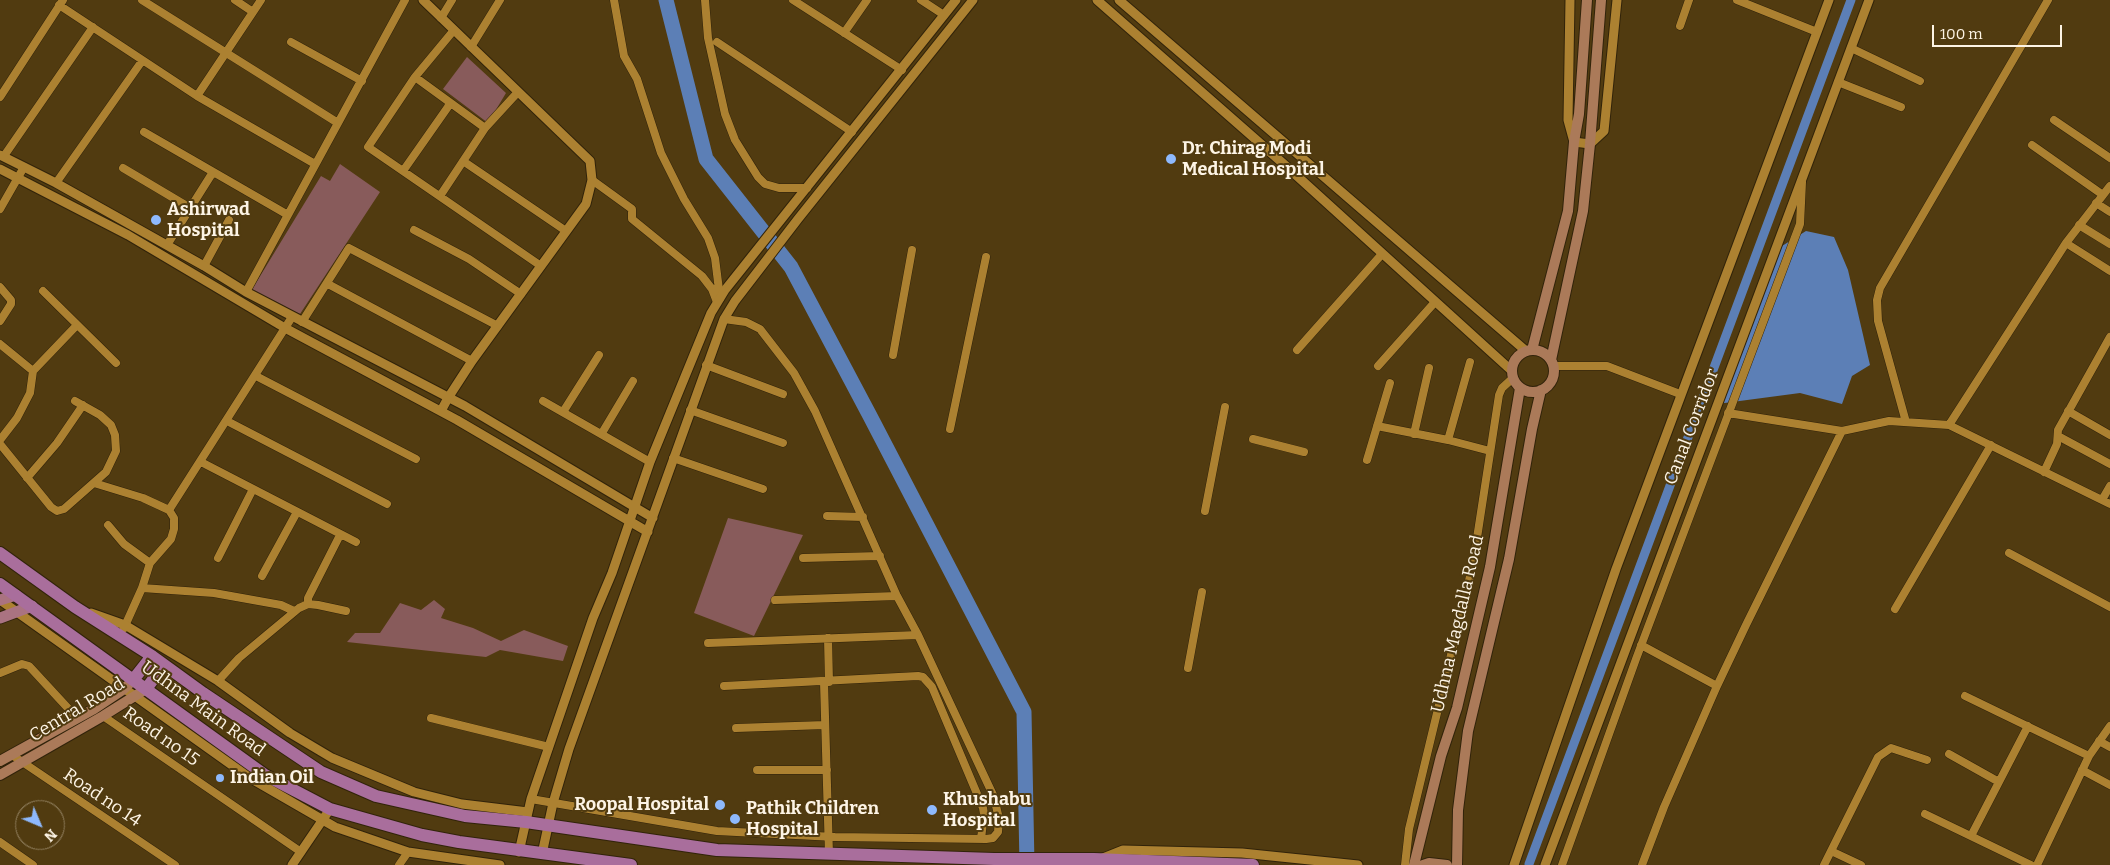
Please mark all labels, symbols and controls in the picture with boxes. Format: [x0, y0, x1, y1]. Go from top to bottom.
scale bar [1935, 15, 2065, 47]
text: 100 m [1940, 25, 1983, 43]
place label: Dr. Chirag Modi Medical Hospital [1182, 138, 1324, 180]
marker: Dr. Chirag Modi Medical Hospital [1164, 152, 1178, 166]
place label: Ashirwad Hospital [167, 199, 250, 242]
marker: Ashirwad Hospital [149, 213, 163, 227]
street label: Canal Corridor [1660, 366, 1724, 488]
street label: Udhna Magdalla Road [1427, 533, 1489, 715]
street label: Udhna Main Road [137, 657, 269, 761]
street label: Central Road [25, 673, 129, 747]
street label: Road no 15 [119, 703, 203, 771]
street label: Road no 14 [59, 764, 145, 832]
place label: Indian Oil [230, 767, 314, 789]
marker: Indian Oil [214, 772, 226, 784]
place label: Khushabu Hospital [943, 789, 1031, 832]
place label: Roopal Hospital [574, 794, 709, 816]
marker: Roopal Hospital [713, 798, 727, 812]
place label: Pathik Children Hospital [746, 798, 879, 841]
north arrow [15, 800, 65, 850]
marker: Khushabu Hospital [925, 803, 939, 817]
marker: Pathik Children Hospital [728, 812, 742, 826]
text: N [40, 825, 60, 845]

